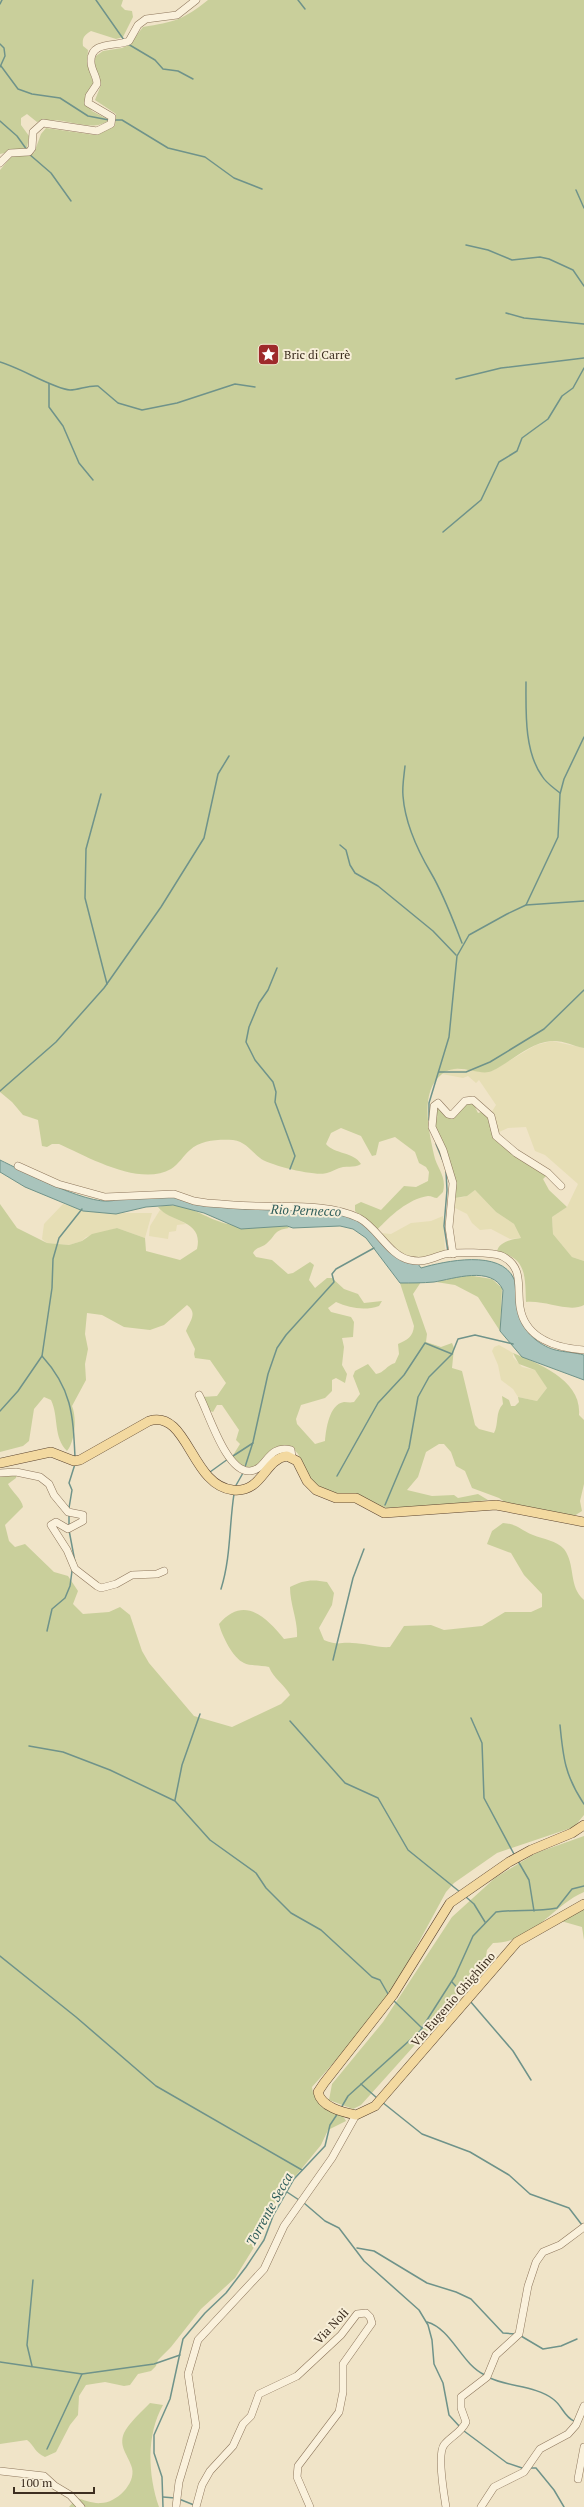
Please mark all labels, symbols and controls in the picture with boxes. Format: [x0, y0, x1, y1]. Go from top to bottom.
place icon: Bric di Carrè [256, 341, 282, 367]
place label: Bric di Carrè [284, 347, 350, 362]
water label: Rio Pernecco [269, 1200, 342, 1220]
street label: Via Eugenio Ghighlino [408, 1948, 498, 2049]
water label: Torrente Secca [241, 2169, 297, 2249]
street label: Via Noli [311, 2305, 352, 2347]
scale bar [14, 2469, 94, 2495]
text: 100 m [20, 2475, 53, 2490]

